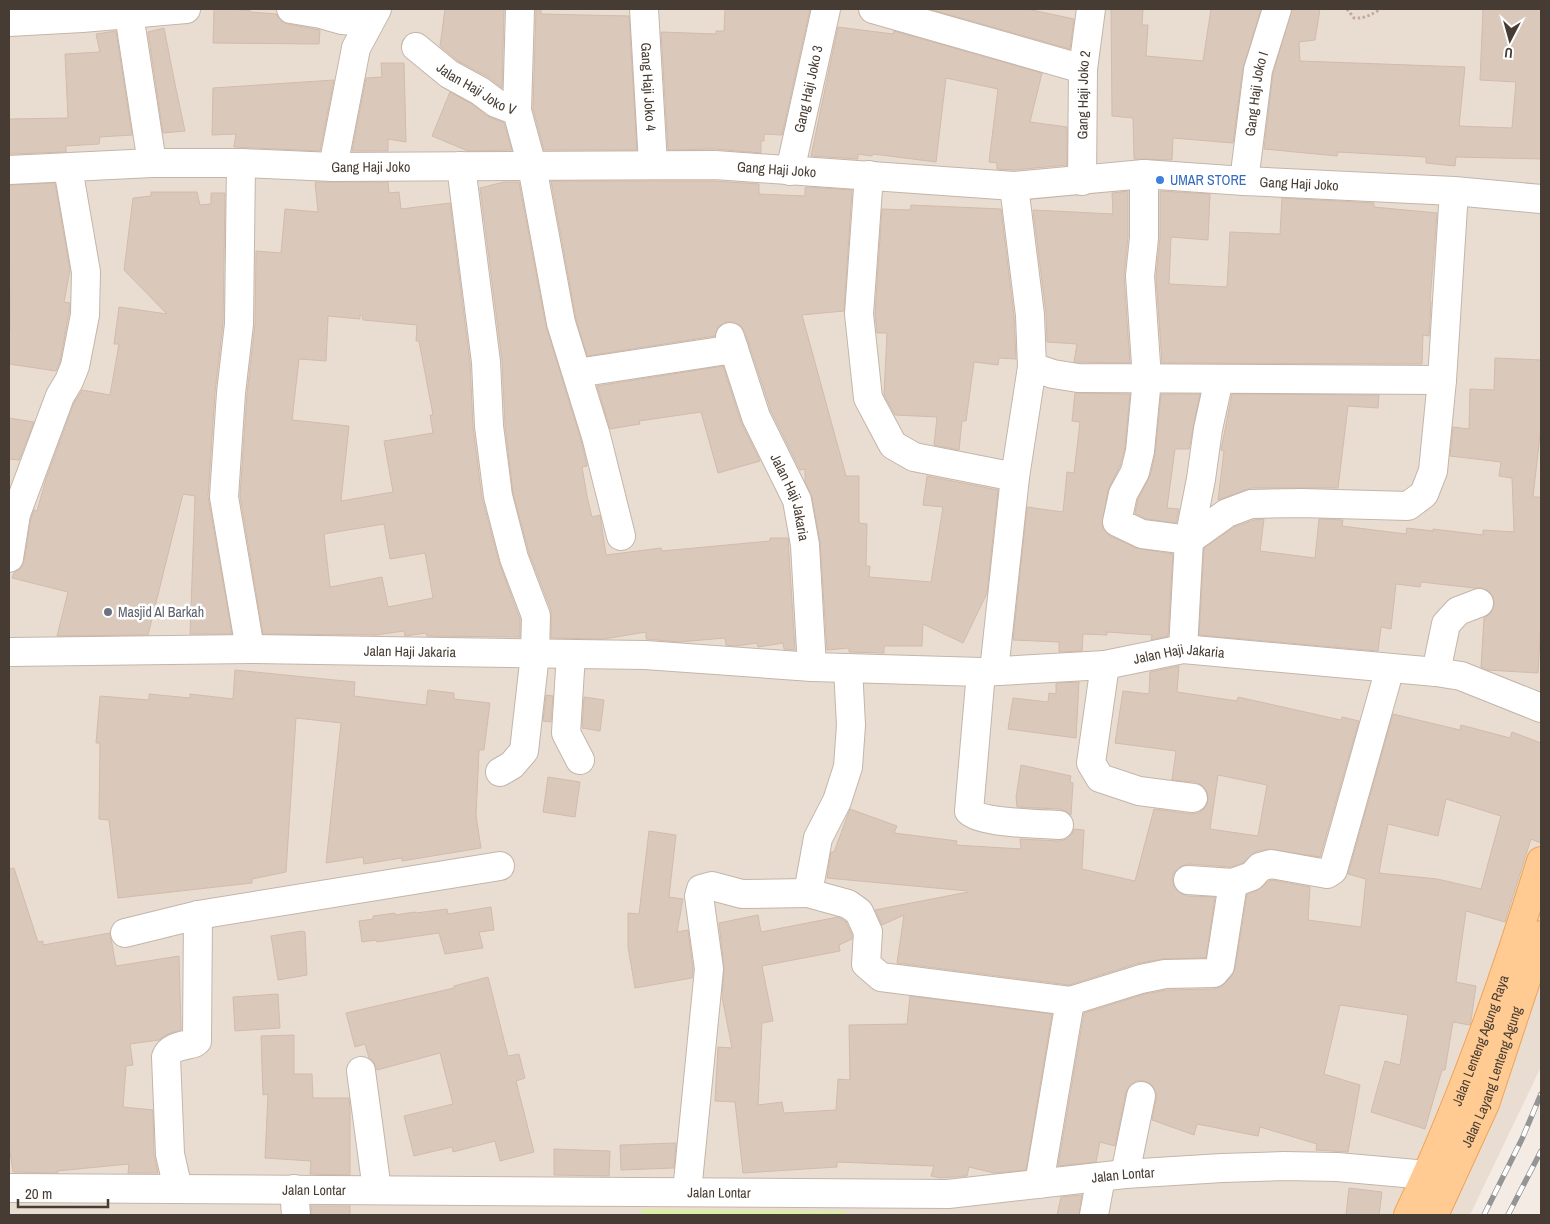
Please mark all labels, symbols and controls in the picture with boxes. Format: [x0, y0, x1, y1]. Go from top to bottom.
north arrow [1485, 15, 1535, 65]
street label: Gang Haji Joko 4 [637, 42, 660, 132]
street label: Gang Haji Joko 3 [790, 44, 827, 134]
text: U [1504, 44, 1514, 62]
street label: Gang Haji Joko I [1241, 49, 1272, 137]
street label: Gang Haji Joko 2 [1073, 50, 1094, 140]
street label: Jalan Haji Joko V [433, 59, 519, 119]
street label: Gang Haji Joko [331, 158, 410, 176]
street label: Gang Haji Joko [736, 158, 817, 181]
place label: UMAR STORE [1170, 171, 1246, 189]
street label: Gang Haji Joko [1259, 173, 1339, 195]
marker: UMAR STORE [1154, 174, 1166, 186]
street label: Jalan Haji Jakaria [766, 451, 813, 543]
place label: Masjid Al Barkah [118, 603, 204, 621]
marker: Masjid Al Barkah [102, 606, 114, 618]
street label: Jalan Haji Jakaria [1132, 640, 1226, 668]
street label: Jalan Haji Jakaria [364, 642, 457, 661]
street label: Jalan Lenteng Agung Raya [1448, 972, 1513, 1108]
street label: Jalan Layang Lenteng Agung [1457, 1003, 1526, 1150]
street label: Jalan Lontar [1090, 1163, 1155, 1187]
scale bar [18, 1176, 108, 1208]
street label: Jalan Lontar [282, 1181, 346, 1199]
text: 20 m [25, 1183, 52, 1204]
street label: Jalan Lontar [687, 1183, 751, 1202]

